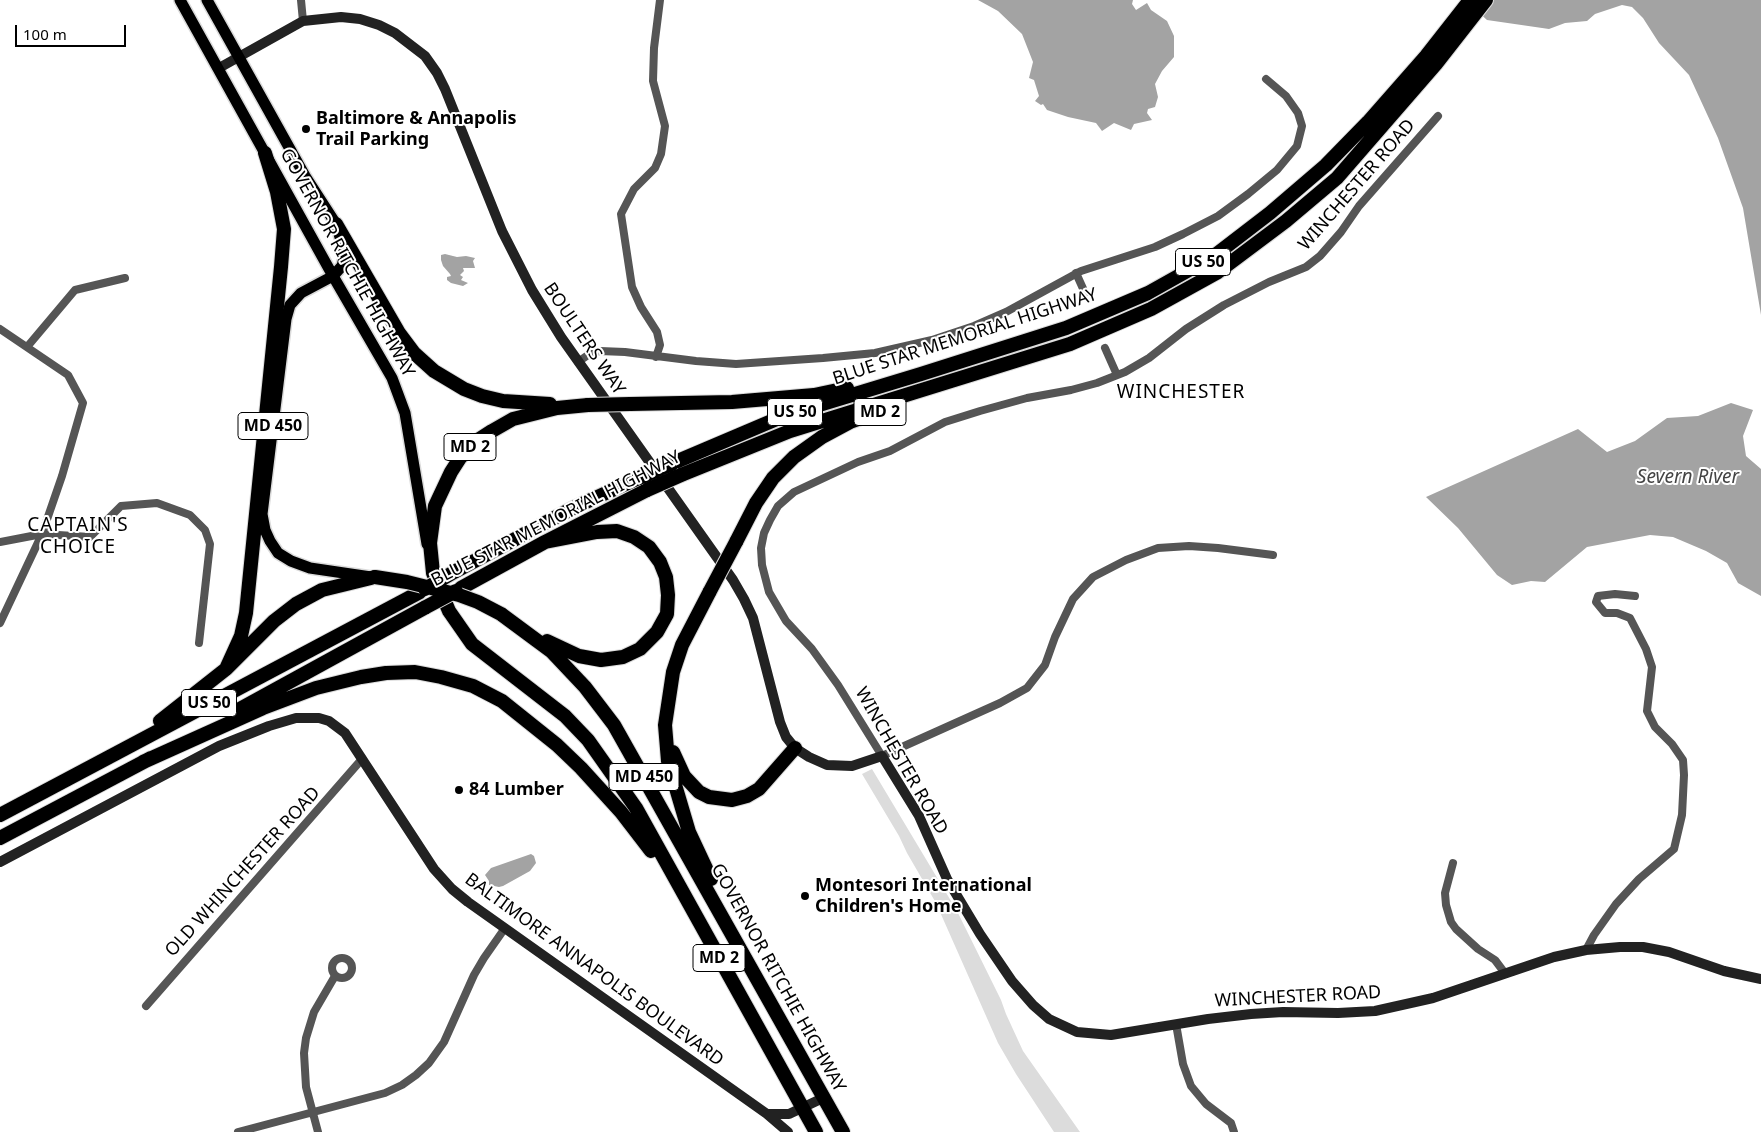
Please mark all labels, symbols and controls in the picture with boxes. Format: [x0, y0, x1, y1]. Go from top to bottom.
scale bar [18, 15, 129, 47]
text: 100 m [23, 24, 67, 44]
place label: Baltimore & Annapolis Trail Parking [316, 108, 516, 150]
street label: WINCHESTER ROAD [1294, 115, 1420, 255]
marker: Baltimore & Annapolis Trail Parking [300, 123, 312, 135]
street label: GOVERNOR RITCHIE HIGHWAY [275, 145, 419, 381]
road number: US 50 [1176, 248, 1230, 276]
street label: BOULTERS WAY [539, 279, 629, 399]
street label: BLUE STAR MEMORIAL HIGHWAY [830, 284, 1100, 390]
district label: WINCHESTER [1115, 382, 1247, 404]
road number: US 50 [768, 398, 822, 426]
road number: MD 2 [854, 398, 906, 426]
road number: MD 450 [238, 412, 308, 440]
road number: MD 2 [444, 434, 496, 461]
street label: BLUE STAR MEMORIAL HIGHWAY [428, 447, 684, 591]
water label: Severn River [1637, 467, 1739, 489]
district label: CAPTAIN'S CHOICE [26, 515, 130, 559]
street label: WINCHESTER ROAD [850, 683, 952, 839]
road number: US 50 [182, 690, 236, 716]
road number: MD 450 [609, 764, 679, 790]
place label: 84 Lumber [469, 779, 564, 801]
street label: OLD WHINCHESTER ROAD [161, 783, 325, 961]
marker: 84 Lumber [453, 784, 465, 796]
street label: GOVERNOR RITCHIE HIGHWAY [706, 860, 850, 1096]
street label: BALTIMORE ANNAPOLIS BOULEVARD [461, 869, 727, 1071]
place label: Montesori International Children's Home [815, 875, 1032, 918]
marker: Montesori International Children's Home [799, 890, 811, 902]
road number: MD 2 [693, 944, 745, 971]
street label: WINCHESTER ROAD [1214, 982, 1382, 1012]

